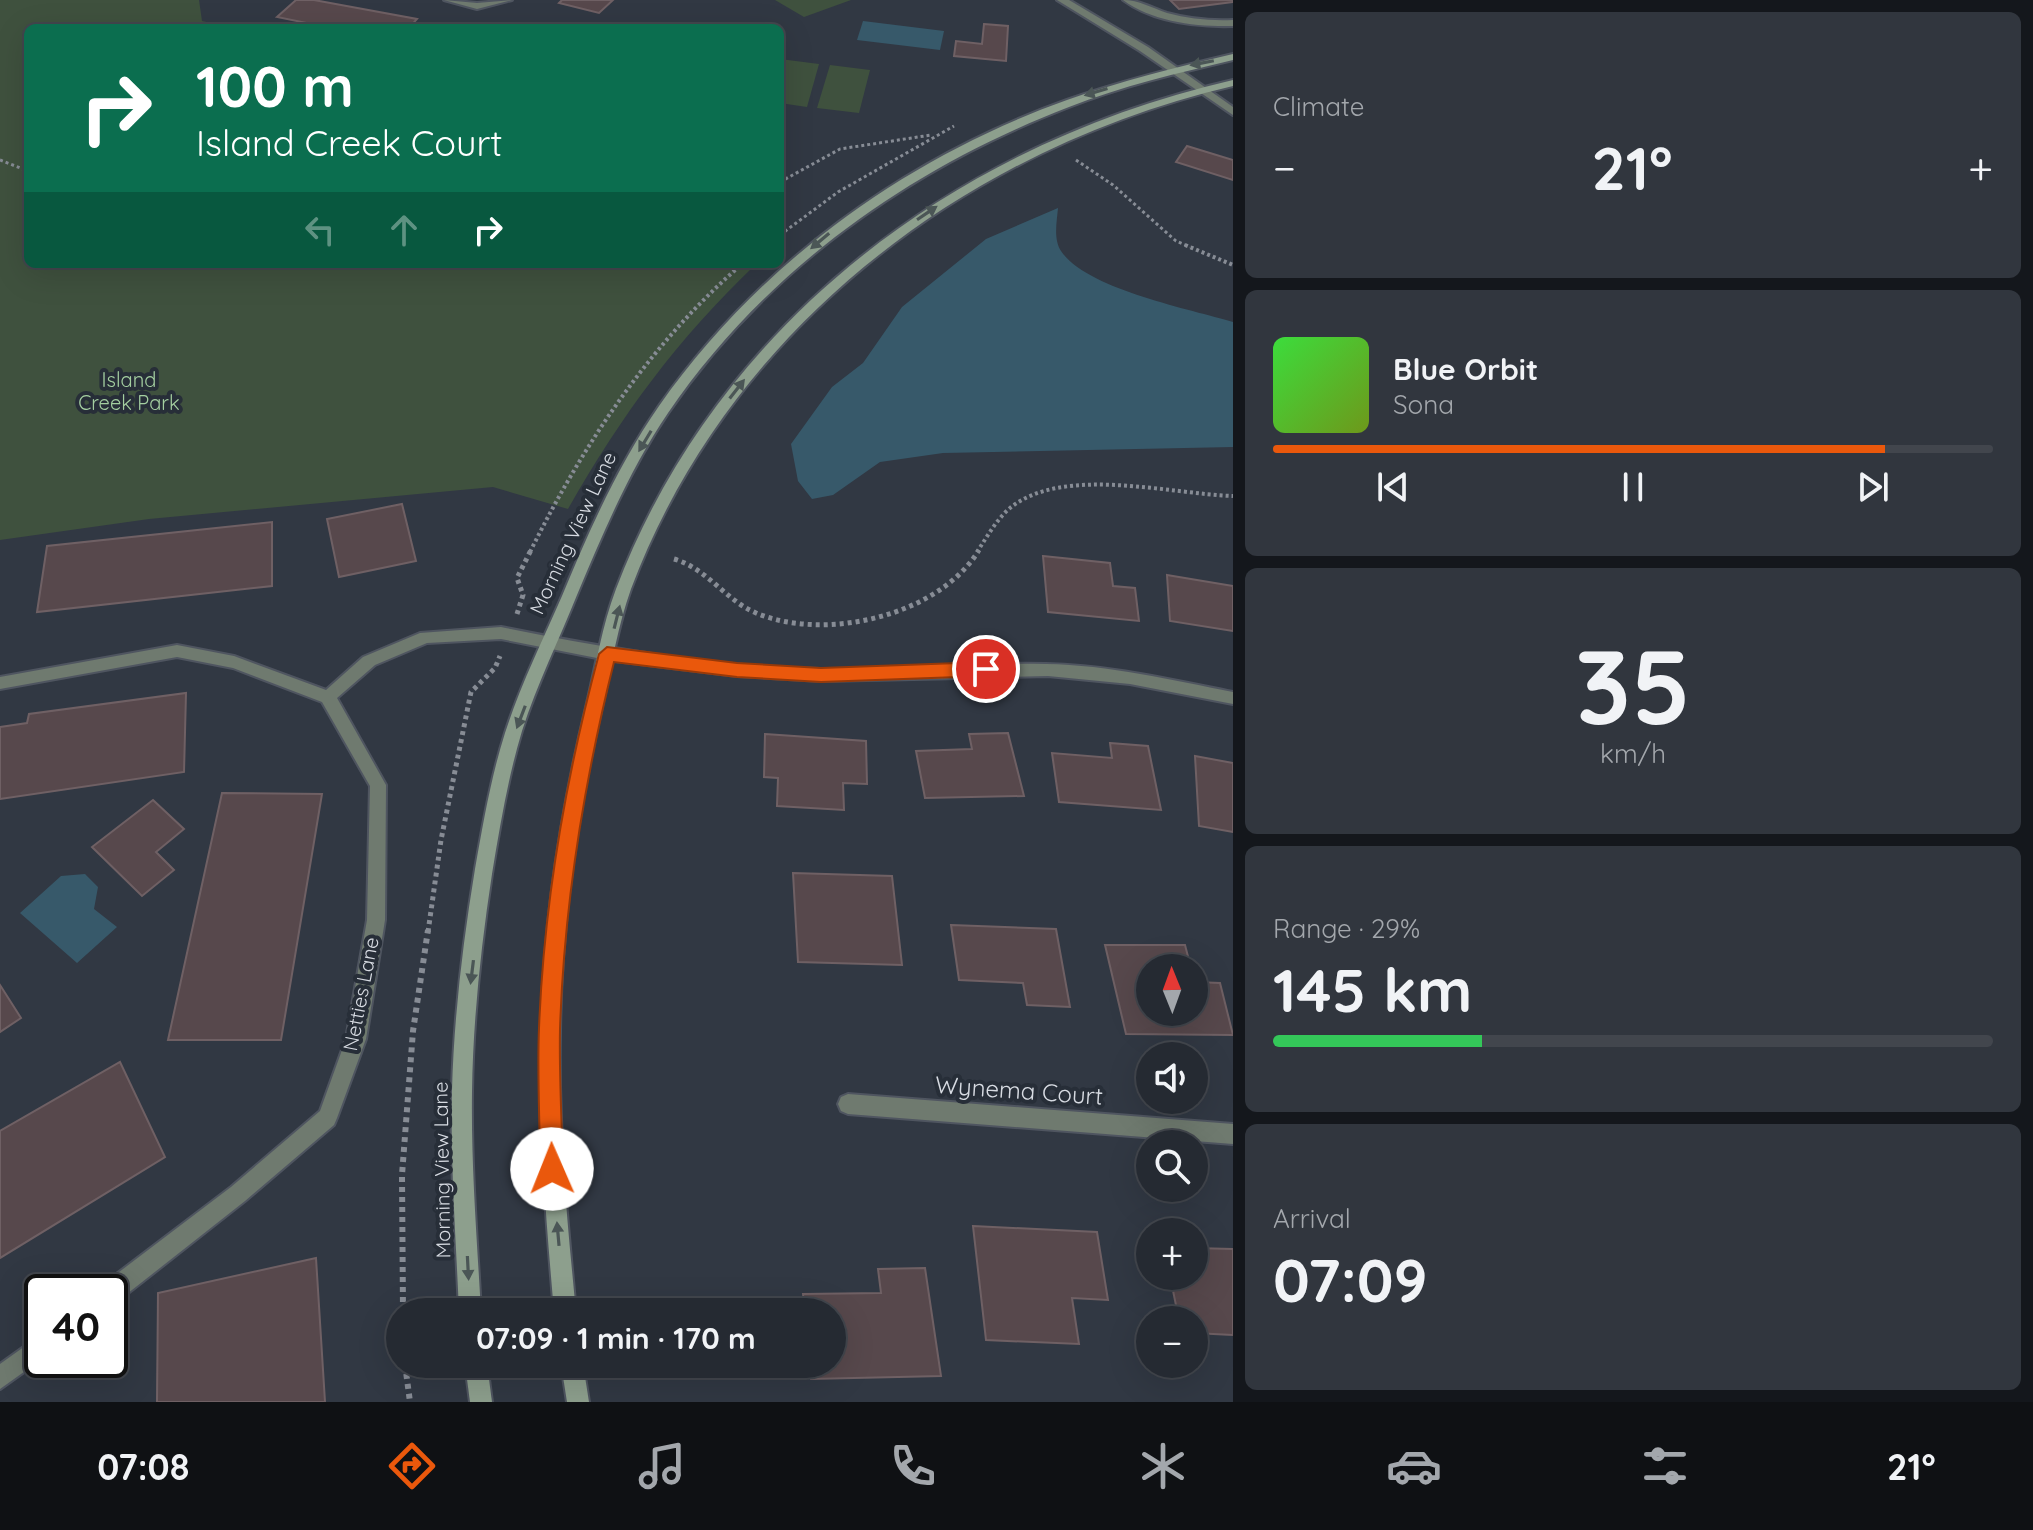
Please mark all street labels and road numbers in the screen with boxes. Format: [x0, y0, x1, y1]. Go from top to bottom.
street label: Morning View Lane [524, 447, 621, 618]
street label: Netties Lane [337, 935, 384, 1053]
street label: Wynema Court [934, 1069, 1104, 1111]
street label: Morning View Lane [427, 1081, 456, 1259]

